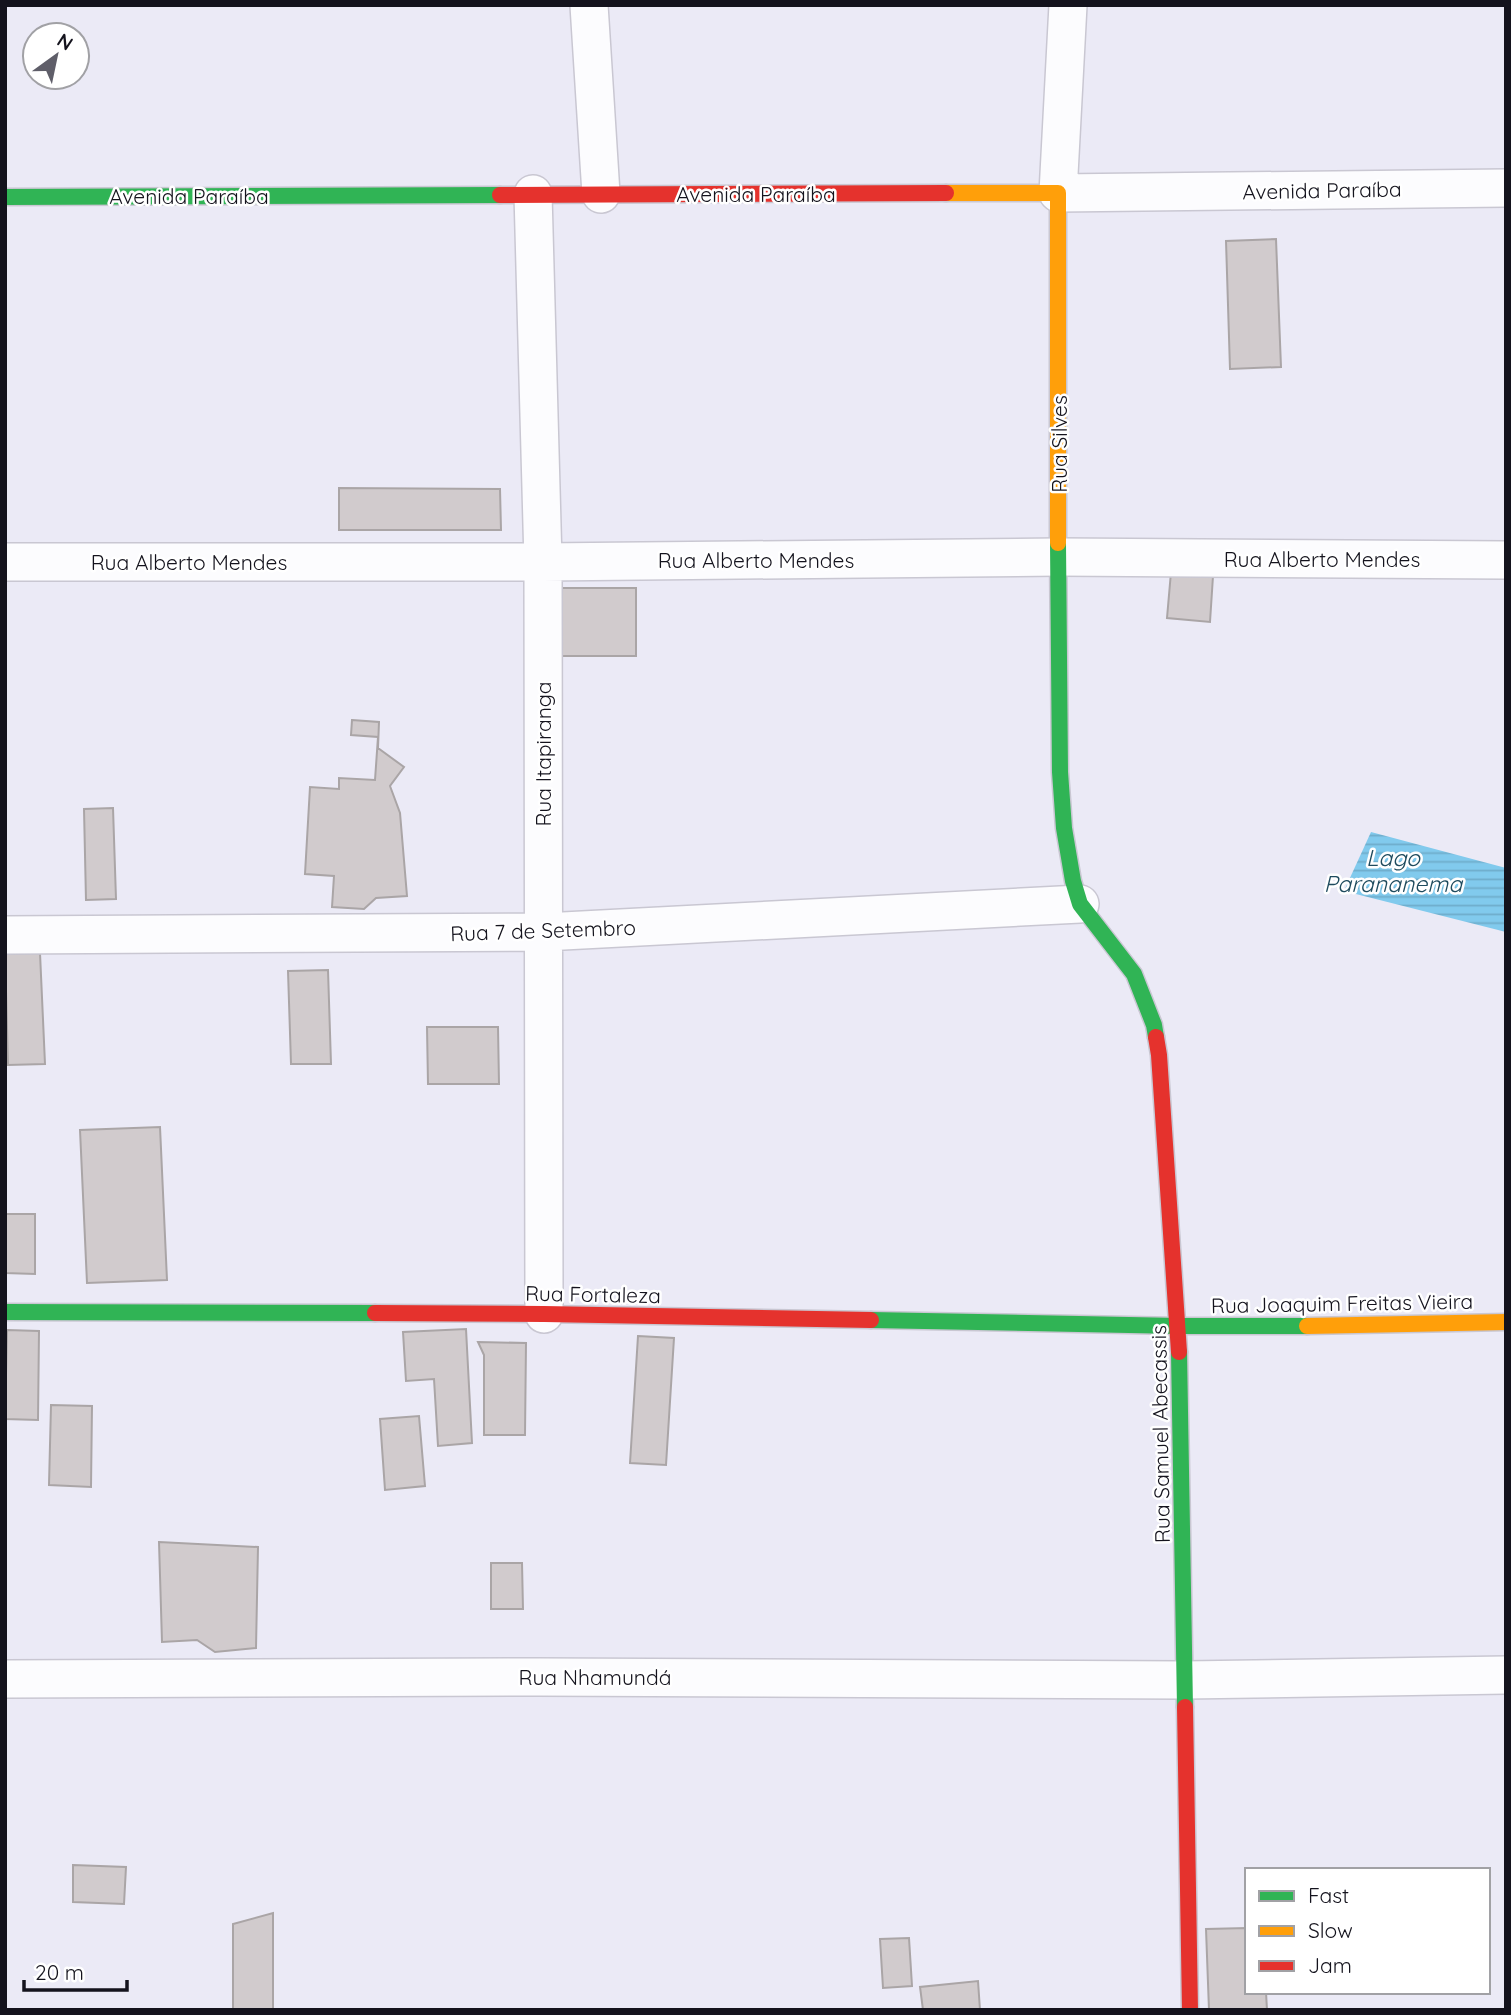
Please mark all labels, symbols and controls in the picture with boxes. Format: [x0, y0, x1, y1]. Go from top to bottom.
north arrow [21, 21, 91, 91]
text: N [53, 28, 78, 56]
street label: Avenida Paraíba [1242, 176, 1402, 204]
street label: Avenida Paraíba [676, 181, 836, 207]
street label: Avenida Paraíba [109, 183, 269, 209]
street label: Rua Silves [1046, 395, 1072, 493]
street label: Rua Alberto Mendes [1224, 546, 1420, 572]
street label: Rua Alberto Mendes [658, 547, 854, 573]
street label: Rua Alberto Mendes [91, 549, 287, 575]
street label: Rua Itapiranga [530, 681, 556, 827]
water label: Lago Parananema [1324, 843, 1463, 898]
street label: Rua 7 de Setembro [450, 914, 636, 946]
street label: Rua Fortaleza [525, 1280, 661, 1308]
street label: Rua Joaquim Freitas Vieira [1211, 1288, 1473, 1318]
street label: Rua Samuel Abecassis [1145, 1325, 1175, 1543]
street label: Rua Nhamundá [519, 1664, 671, 1690]
legend [1245, 1868, 1490, 1994]
text: Fast [1308, 1882, 1349, 1908]
text: Slow [1308, 1917, 1353, 1943]
scale bar [24, 1948, 128, 1992]
text: Jam [1308, 1952, 1352, 1978]
text: 20 m [35, 1959, 84, 1985]

